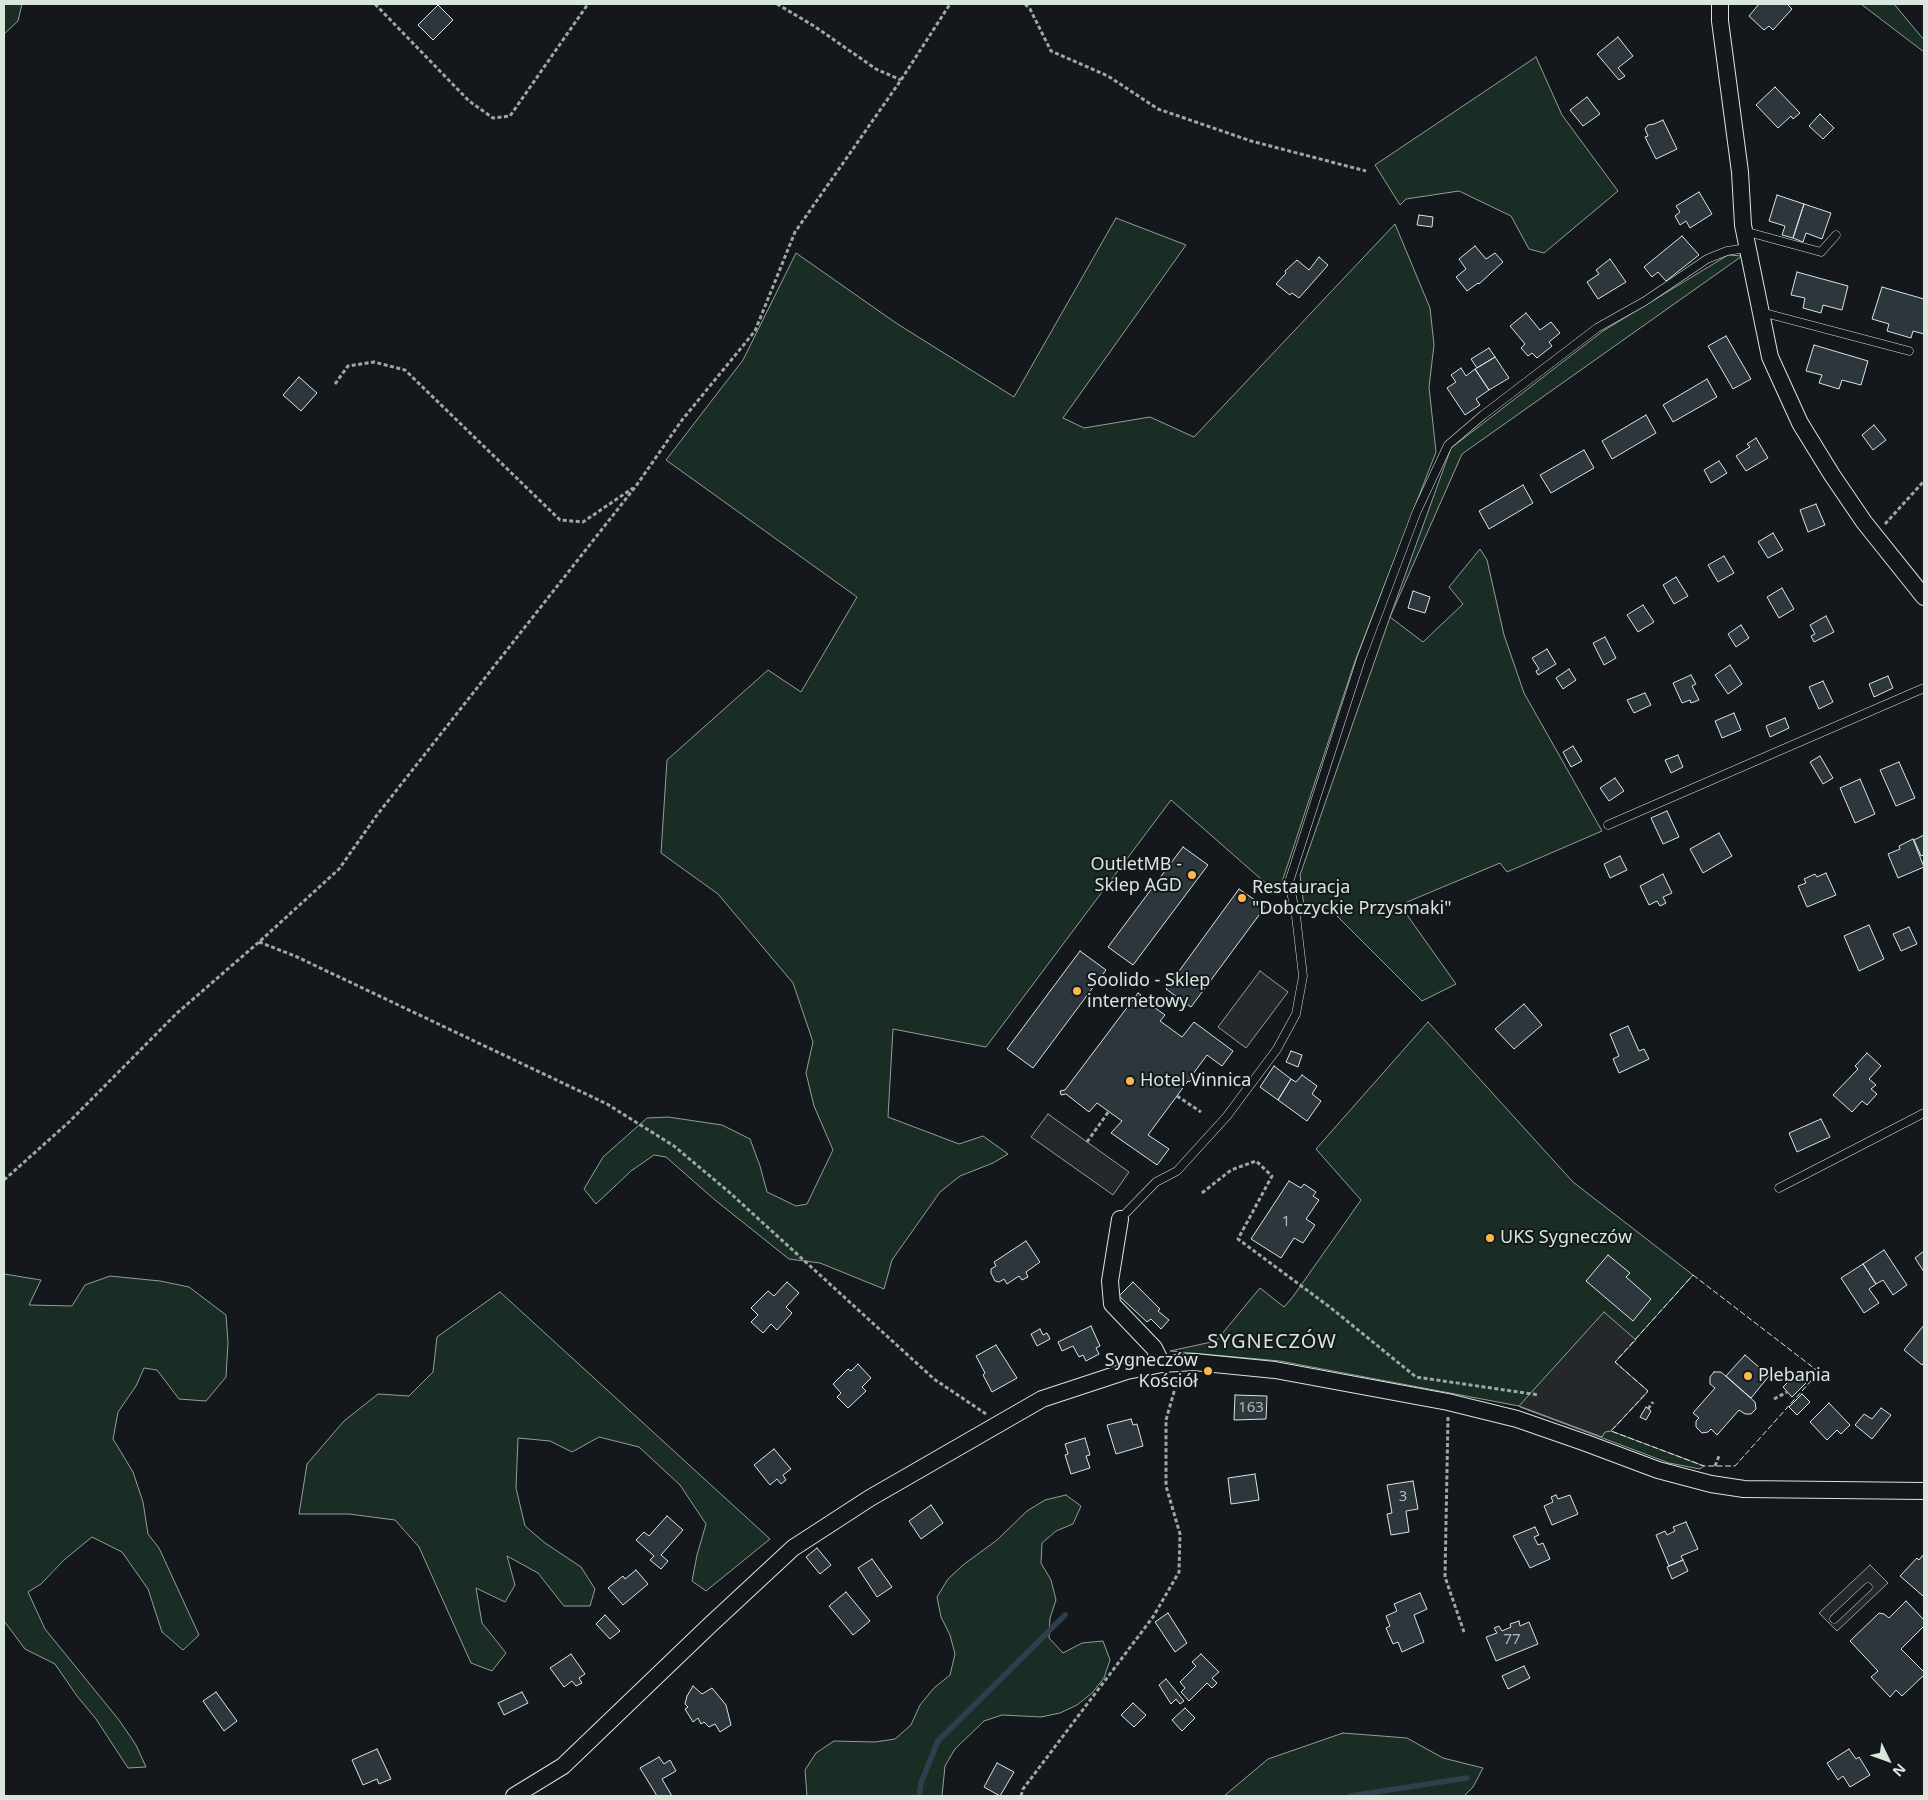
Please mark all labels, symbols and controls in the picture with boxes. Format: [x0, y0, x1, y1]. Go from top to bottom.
place label: OutletMB - Sklep AGD [1091, 854, 1182, 896]
marker: OutletMB - Sklep AGD [1186, 869, 1198, 881]
place label: Restauracja "Dobczyckie Przysmaki" [1252, 877, 1452, 920]
marker: Restauracja "Dobczyckie Przysmaki" [1236, 892, 1248, 904]
place label: Soolido - Sklep internetowy [1087, 970, 1210, 1012]
marker: Soolido - Sklep internetowy [1071, 985, 1083, 997]
place label: Hotel Vinnica [1140, 1070, 1251, 1092]
marker: Hotel Vinnica [1124, 1075, 1136, 1087]
house number: 1 [1282, 1213, 1290, 1231]
place label: UKS Sygneczów [1500, 1227, 1632, 1249]
marker: UKS Sygneczów [1484, 1232, 1496, 1244]
district label: SYGNECZÓW [1206, 1330, 1338, 1354]
place label: Sygneczów Kościół [1105, 1350, 1198, 1392]
marker: Sygneczów Kościół [1202, 1365, 1214, 1377]
place label: Plebania [1758, 1365, 1831, 1387]
marker: Plebania [1742, 1370, 1754, 1382]
house number: 163 [1238, 1399, 1264, 1417]
house number: 3 [1399, 1488, 1407, 1506]
house number: 77 [1503, 1631, 1521, 1649]
north arrow [1863, 1735, 1913, 1785]
text: N [1889, 1760, 1910, 1781]

